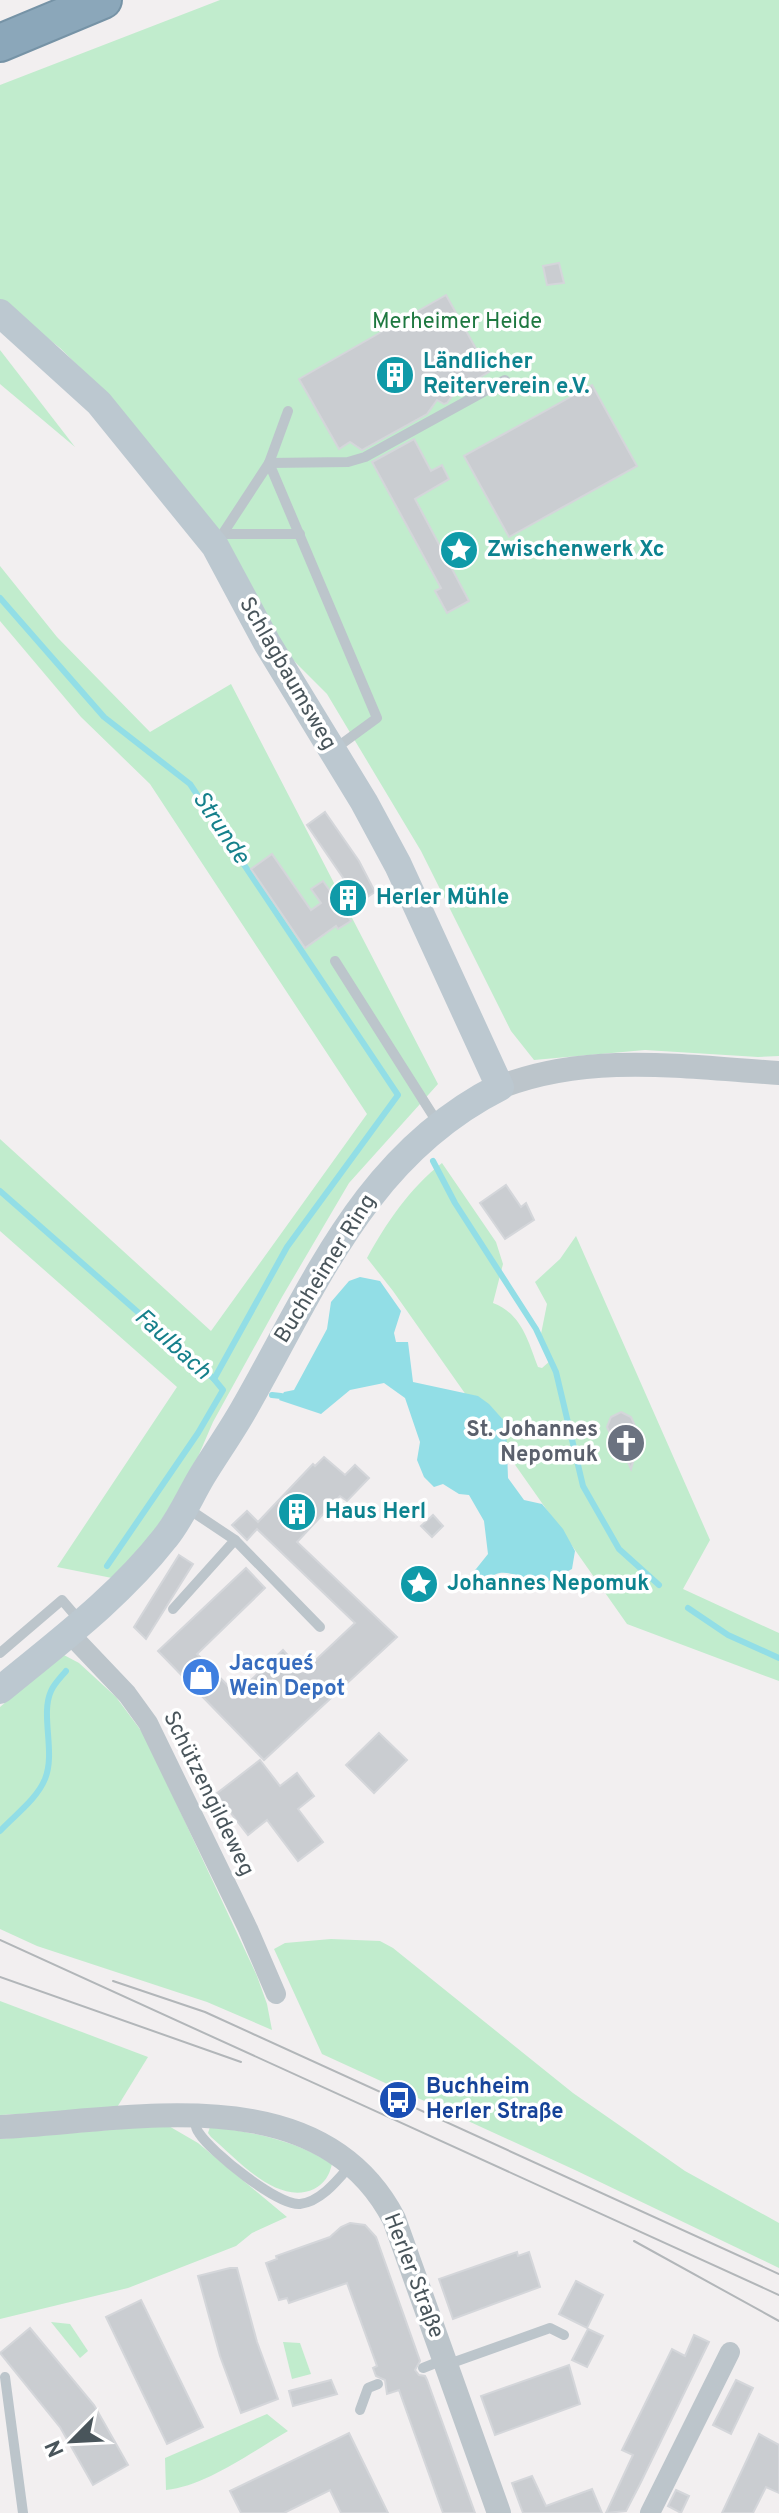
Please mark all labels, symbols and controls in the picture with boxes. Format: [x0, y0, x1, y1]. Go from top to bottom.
park label: Merheimer Heide [372, 309, 542, 336]
place label: Ländlicher Reiterverein e.V. [423, 349, 590, 401]
building icon: Ländlicher Reiterverein e.V. [374, 354, 416, 396]
place icon: Zwischenwerk Xc [438, 529, 480, 571]
place label: Zwischenwerk Xc [487, 537, 665, 564]
street label: Schlagbaumsweg [232, 593, 342, 755]
water label: Strunde [185, 786, 256, 871]
building icon: Herler Mühle [327, 877, 369, 919]
place label: Herler Mühle [376, 885, 509, 912]
street label: Buchheimer Ring [269, 1190, 383, 1348]
water label: Faulbach [128, 1303, 216, 1387]
place label: St. Johannes Nepomuk [466, 1417, 598, 1469]
church icon: St. Johannes Nepomuk [605, 1422, 647, 1464]
building icon: Haus Herl [276, 1491, 318, 1533]
place label: Haus Herl [325, 1499, 426, 1526]
place icon: Johannes Nepomuk [398, 1563, 440, 1605]
place label: Johannes Nepomuk [447, 1571, 650, 1598]
place label: Jacques´ Wein Depot [229, 1651, 345, 1703]
shop icon: Jacques´ Wein Depot [180, 1656, 222, 1698]
street label: Schützengildeweg [156, 1707, 260, 1881]
place label: Buchheim Herler Straße [426, 2074, 564, 2126]
bus stop icon: Buchheim Herler Straße [377, 2079, 419, 2121]
street label: Herler Straße [377, 2210, 449, 2342]
north arrow [32, 2401, 112, 2481]
text: N [40, 2435, 72, 2461]

